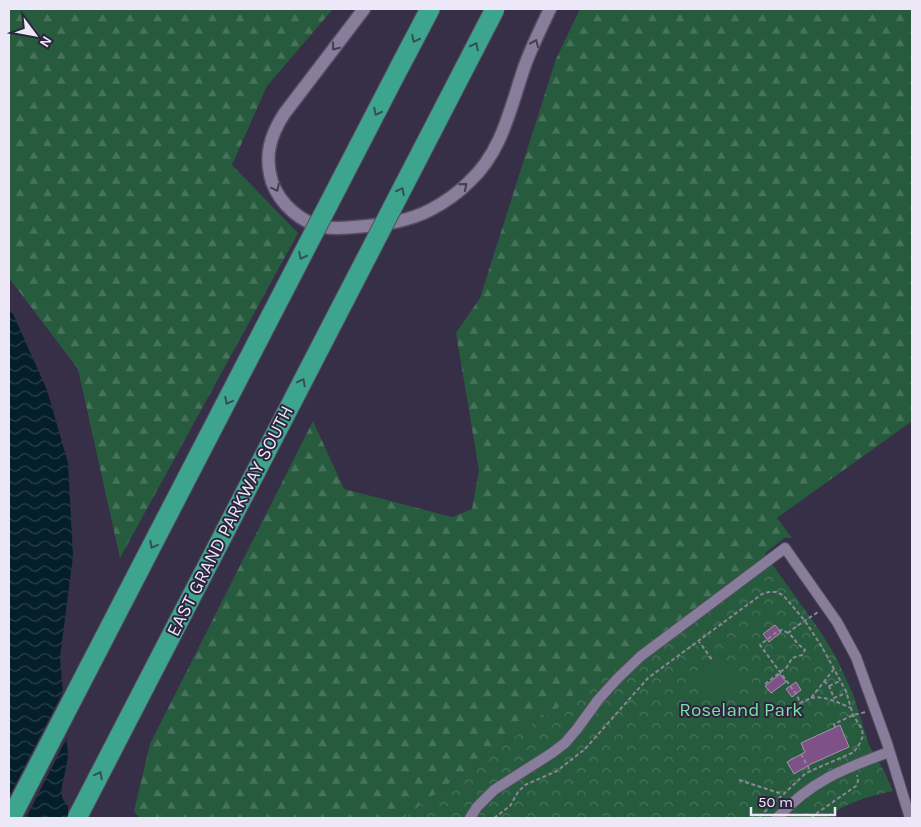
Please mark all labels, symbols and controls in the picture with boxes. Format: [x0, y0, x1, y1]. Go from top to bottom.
north arrow [10, 10, 60, 60]
text: N [36, 33, 55, 50]
one-way arrow [411, 33, 421, 42]
one-way arrow [528, 39, 539, 48]
one-way arrow [332, 41, 340, 50]
one-way arrow [469, 43, 479, 52]
one-way arrow [373, 107, 383, 116]
one-way arrow [269, 182, 279, 191]
one-way arrow [458, 184, 467, 192]
one-way arrow [395, 187, 405, 196]
one-way arrow [298, 251, 308, 260]
one-way arrow [296, 378, 306, 387]
one-way arrow [224, 395, 234, 404]
street label: EAST GRAND PARKWAY SOUTH [162, 402, 298, 640]
one-way arrow [149, 539, 159, 548]
park label: Roseland Park [679, 699, 803, 721]
one-way arrow [93, 771, 103, 780]
scale bar [751, 784, 835, 816]
text: 50 m [758, 793, 793, 811]

